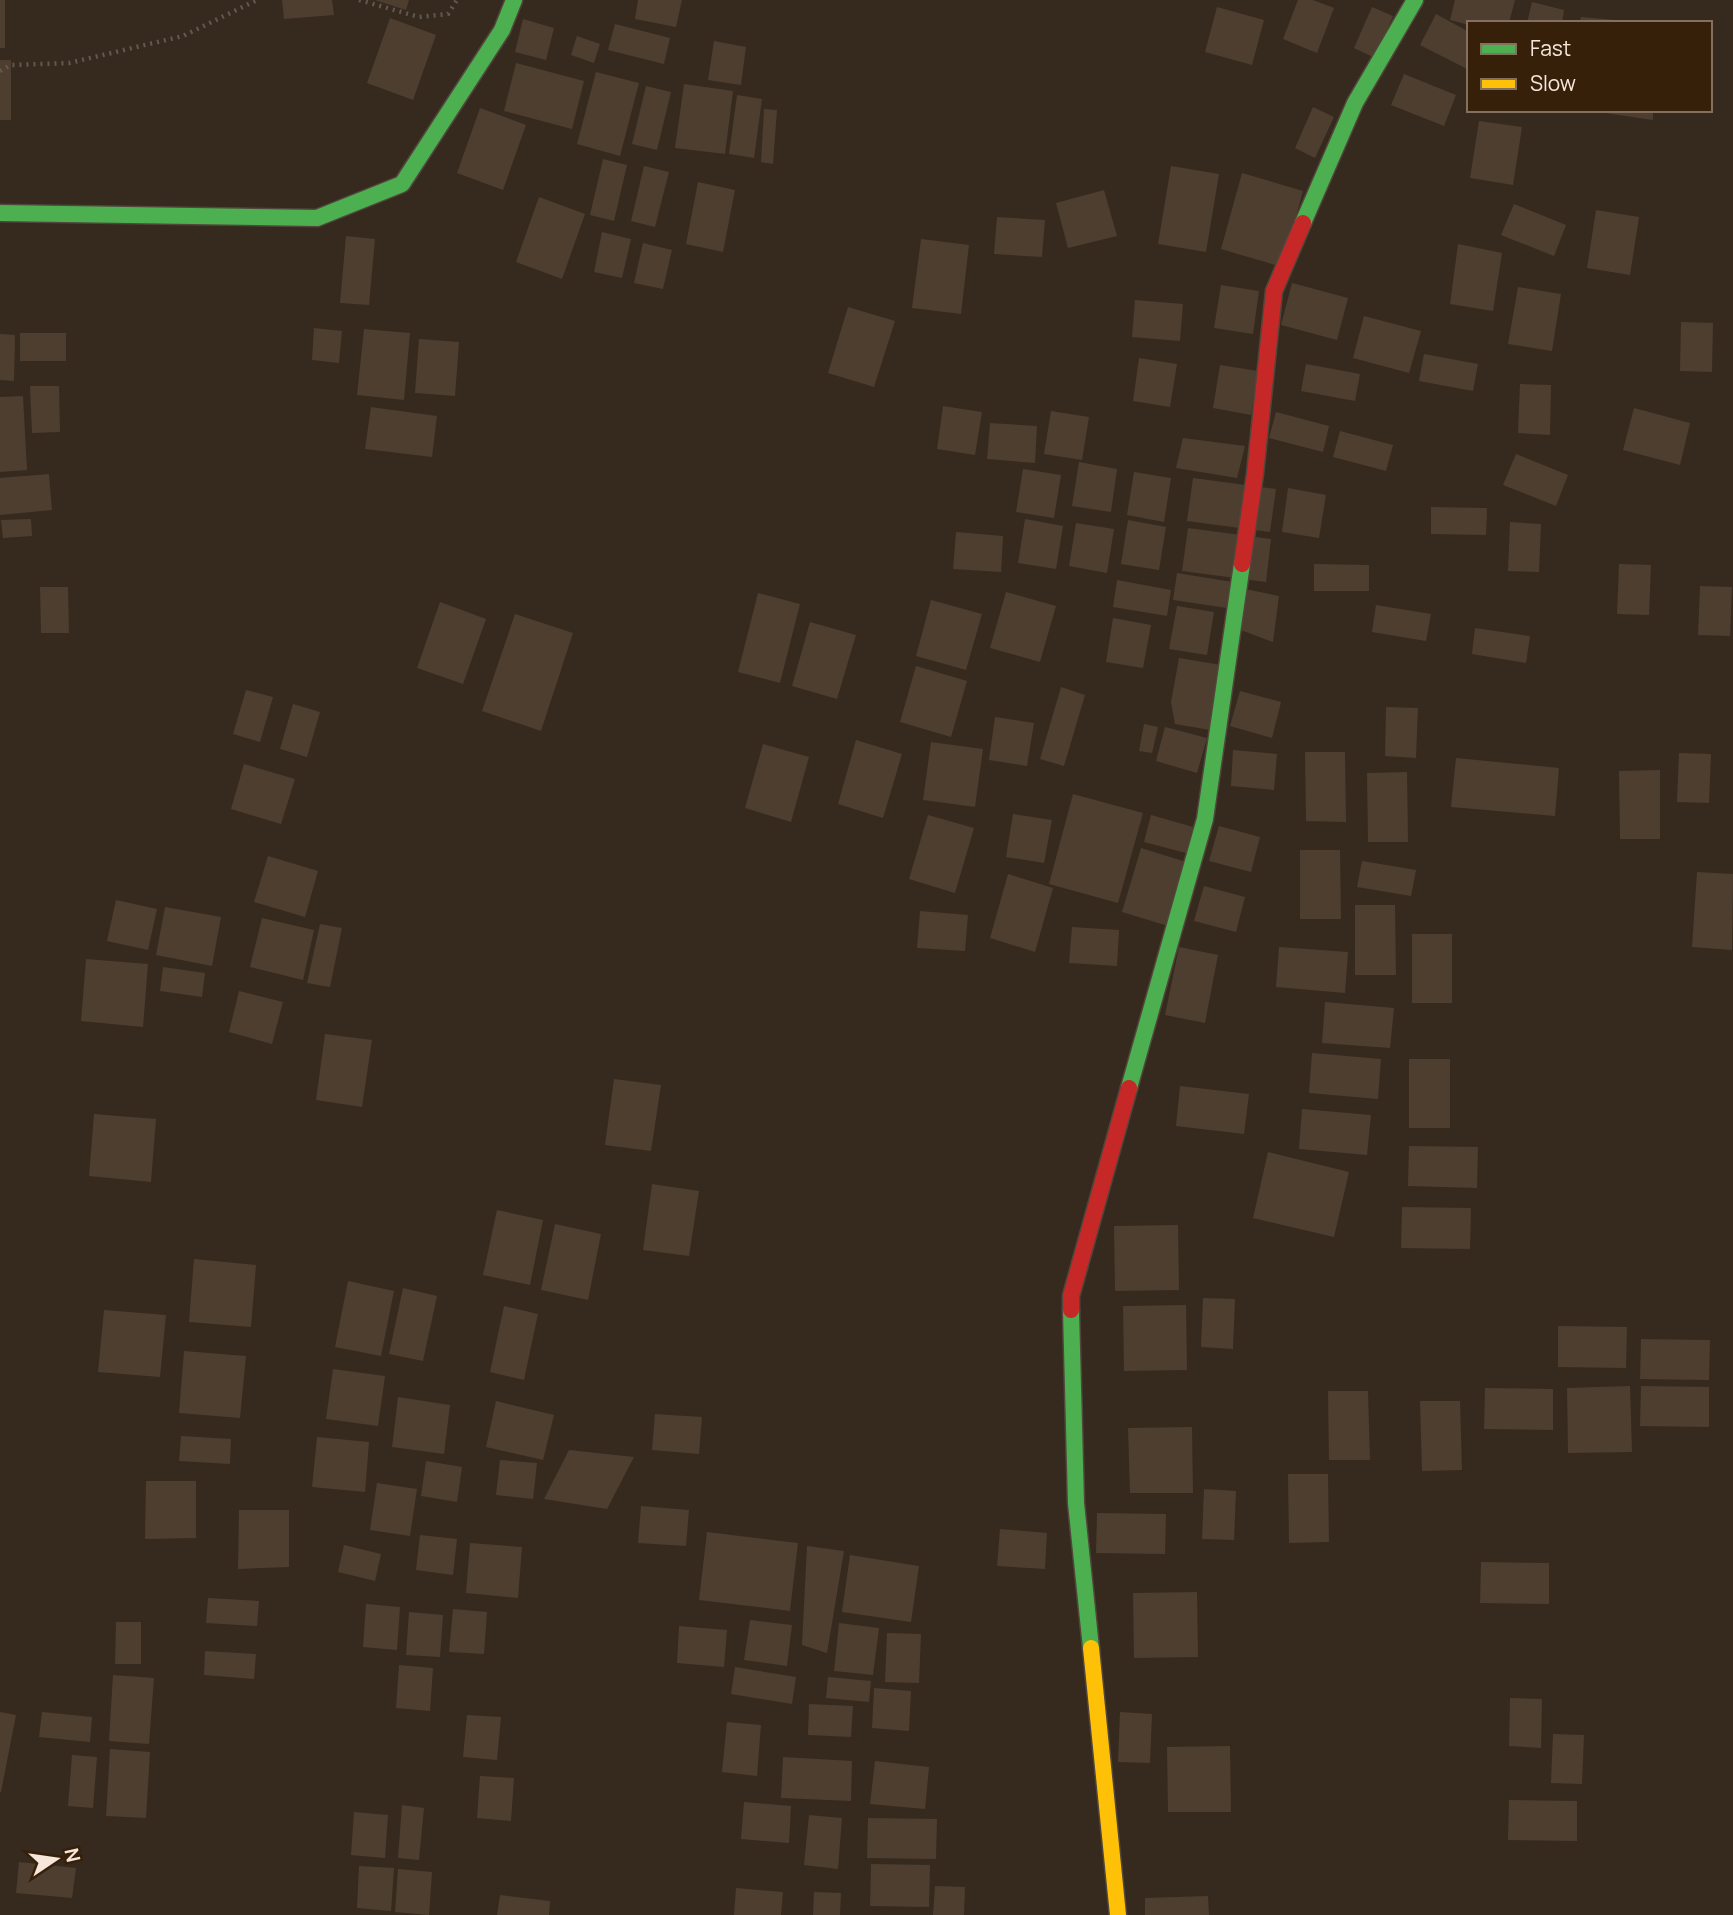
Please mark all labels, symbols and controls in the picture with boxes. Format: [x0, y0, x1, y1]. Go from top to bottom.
legend [1467, 21, 1712, 112]
text: Fast [1530, 34, 1571, 62]
text: Slow [1530, 69, 1576, 97]
north arrow [21, 1824, 91, 1894]
text: N [58, 1846, 87, 1865]

